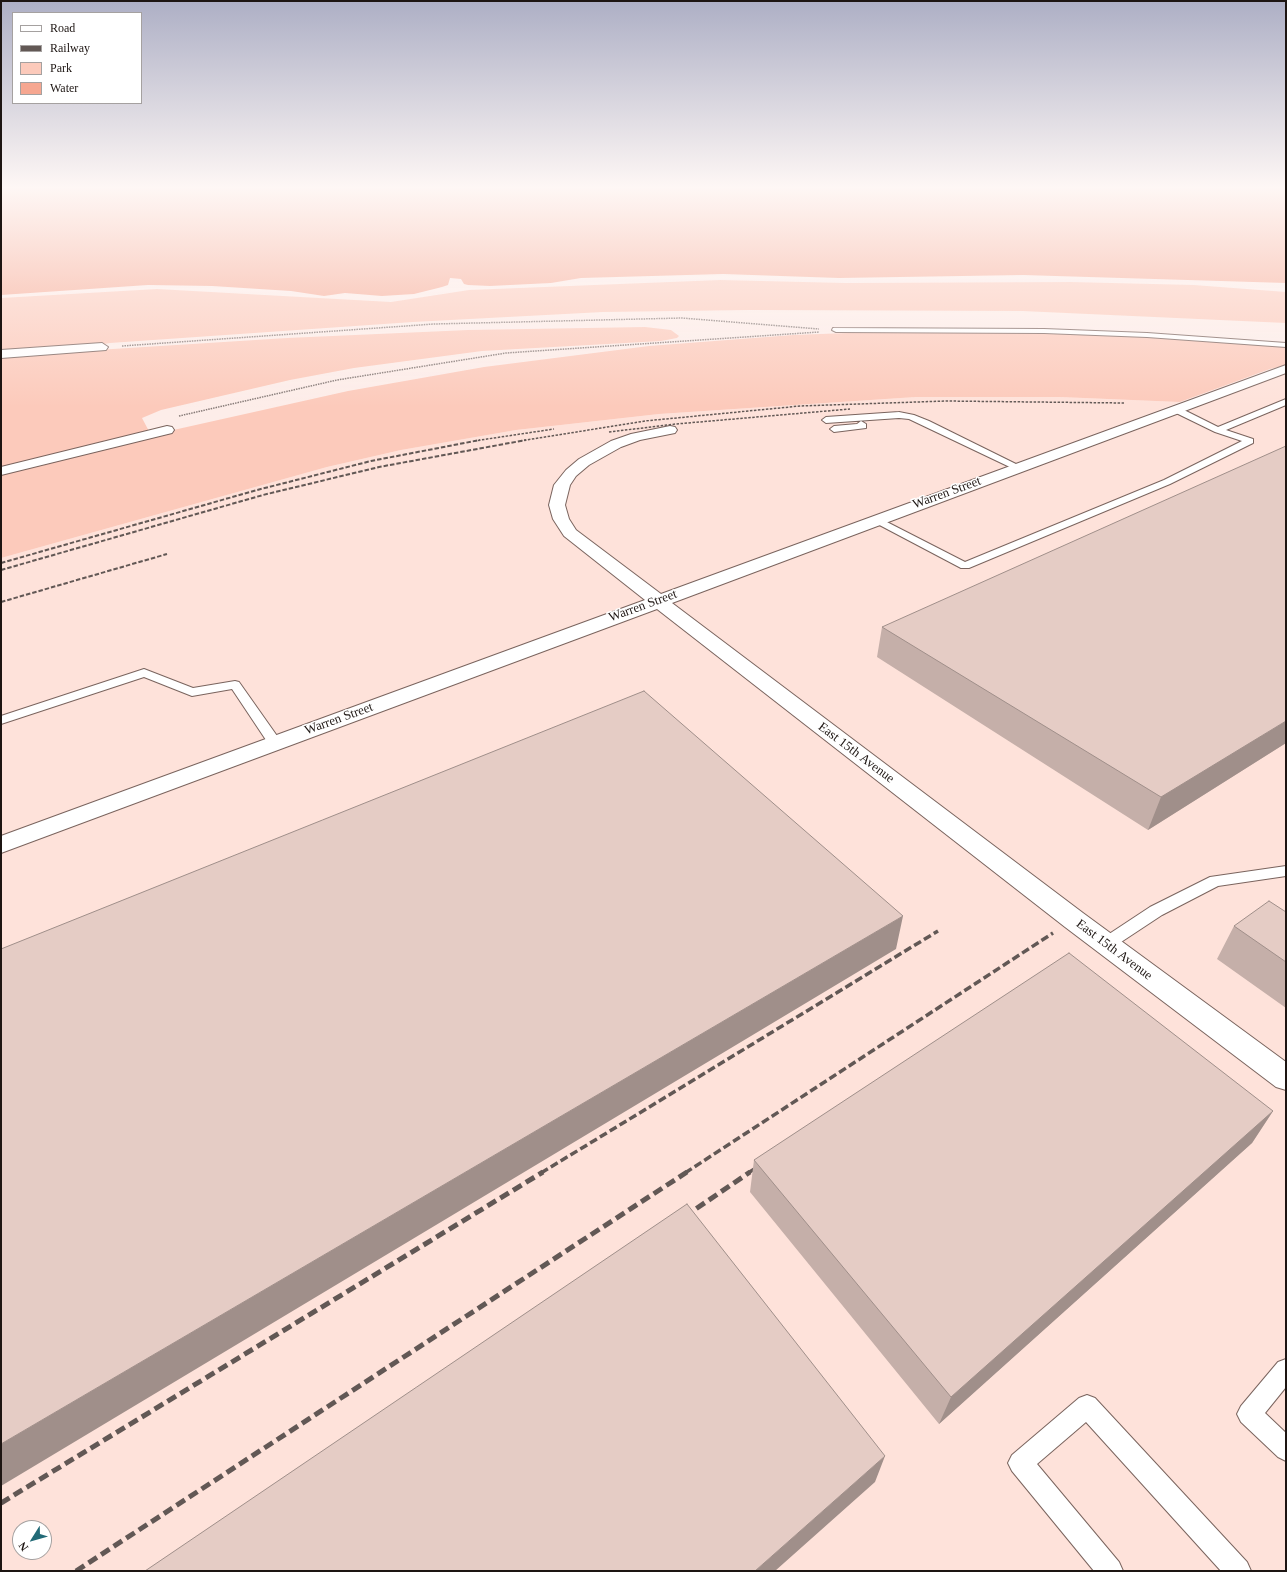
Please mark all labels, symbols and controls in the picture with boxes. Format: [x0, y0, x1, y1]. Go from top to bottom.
legend [12, 12, 142, 104]
text: Road [50, 21, 75, 35]
text: Railway [50, 41, 90, 55]
text: Park [50, 61, 72, 75]
text: Water [50, 81, 78, 95]
street label: Warren Street [911, 473, 983, 513]
street label: Warren Street [607, 586, 679, 626]
street label: Warren Street [303, 699, 375, 739]
street label: East 15th Avenue [815, 719, 897, 787]
street label: East 15th Avenue [1073, 916, 1155, 984]
north arrow [12, 1520, 52, 1560]
text: N [16, 1540, 30, 1553]

